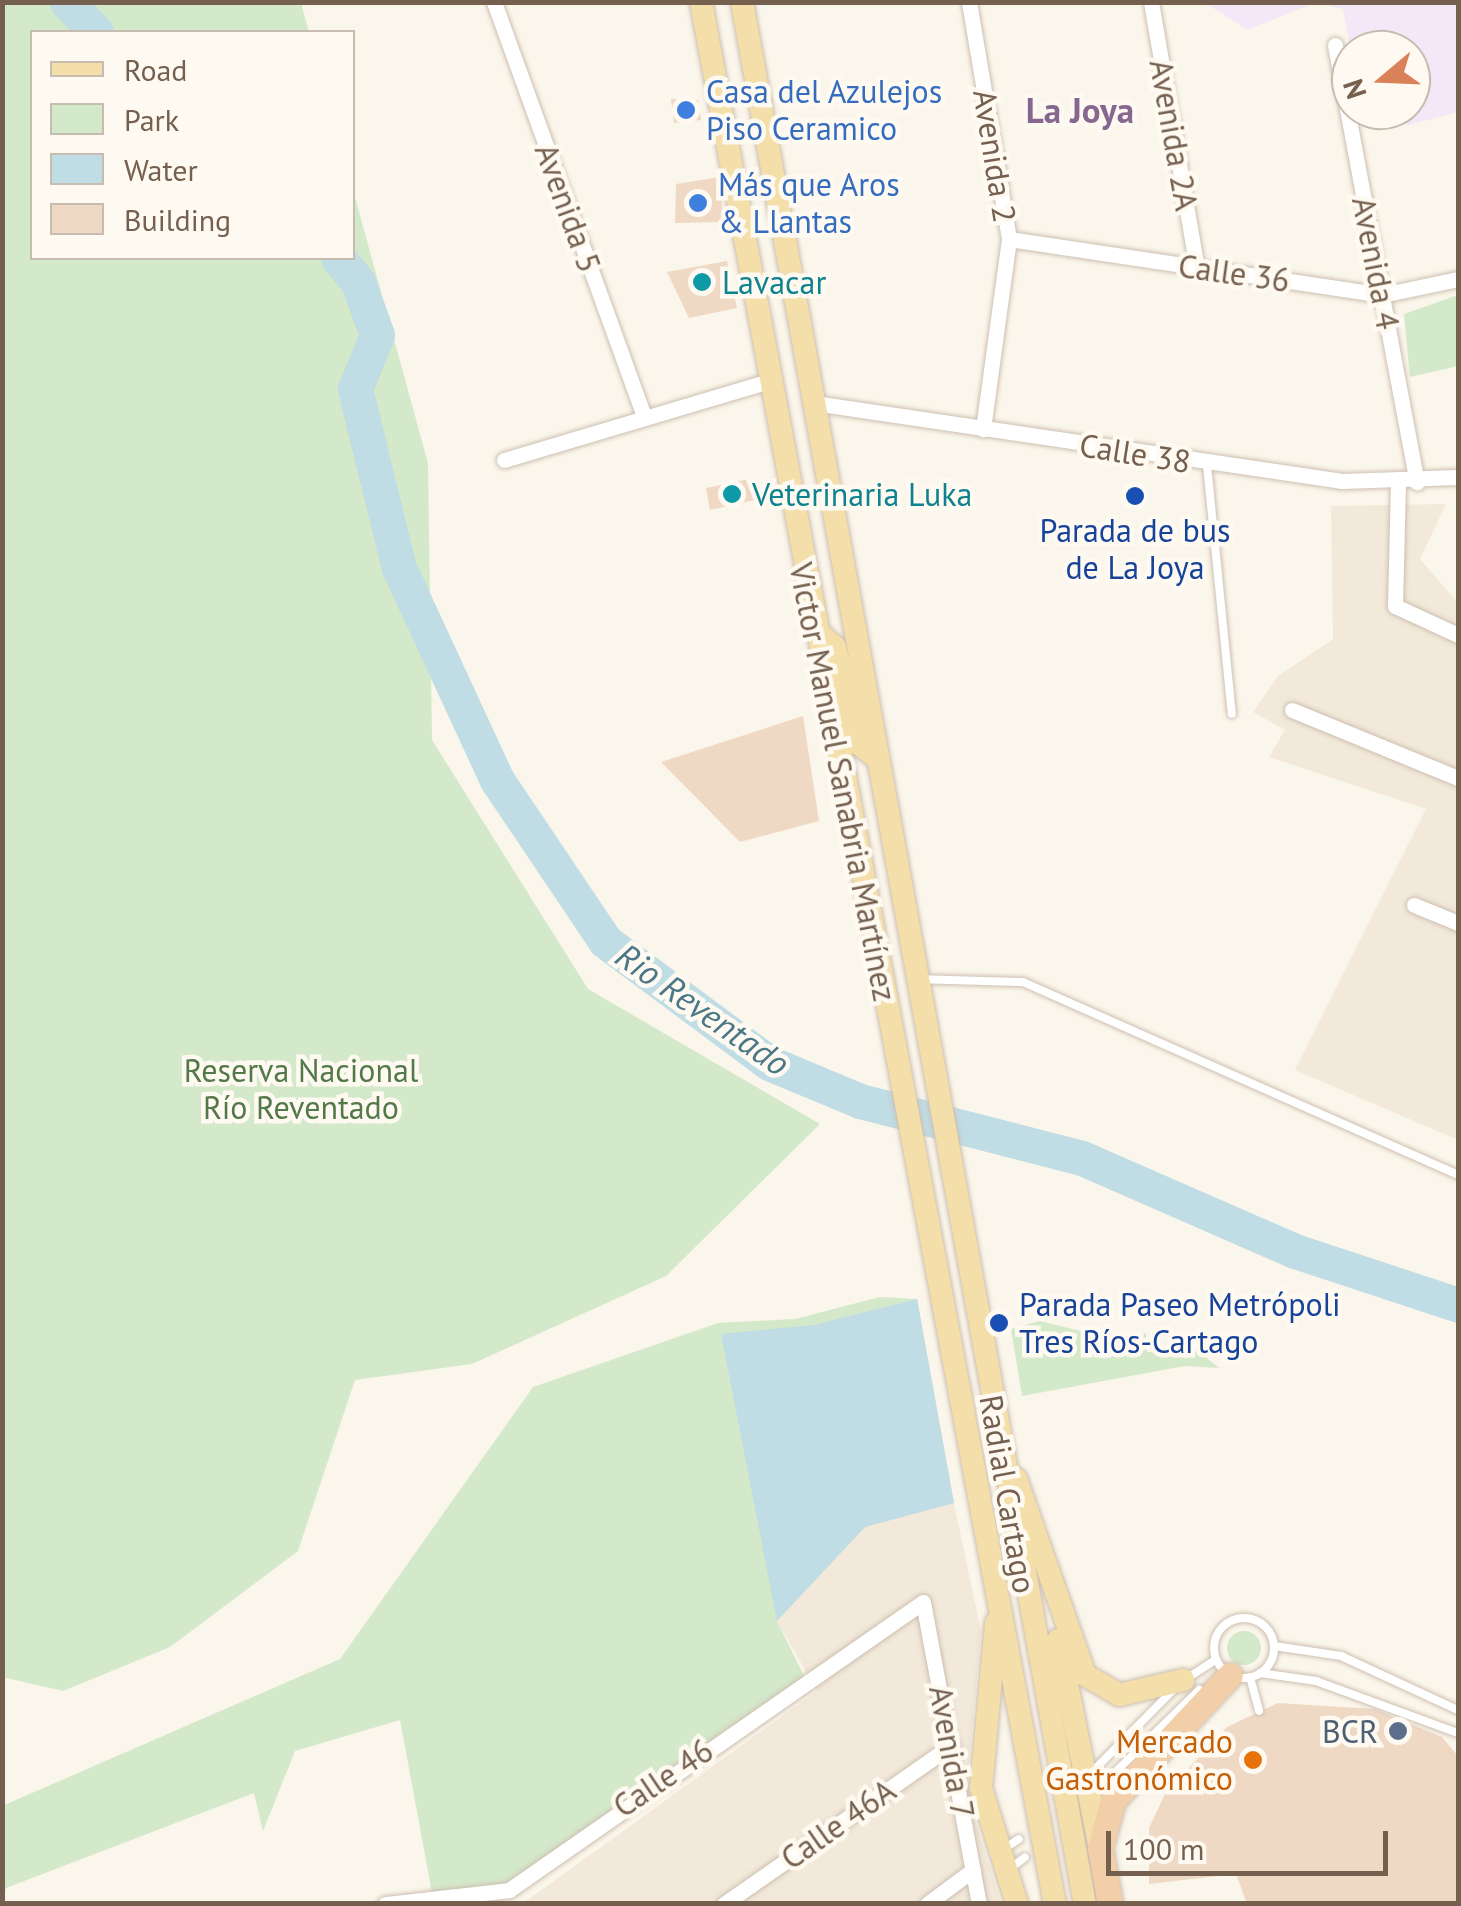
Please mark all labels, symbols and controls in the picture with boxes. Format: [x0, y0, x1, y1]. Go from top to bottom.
legend [30, 30, 355, 260]
north arrow [1331, 30, 1431, 130]
text: Road [124, 50, 188, 89]
street label: Avenida 2A [1142, 56, 1206, 214]
place label: Casa del Azulejos Piso Ceramico [706, 73, 943, 148]
text: N [1334, 75, 1375, 104]
street label: Avenida 2 [966, 87, 1024, 225]
district label: La Joya [1026, 89, 1134, 131]
marker: Casa del Azulejos Piso Ceramico [675, 99, 697, 121]
text: Park [124, 100, 179, 139]
street label: Avenida 5 [527, 138, 609, 278]
text: Water [124, 150, 198, 189]
place label: Más que Aros & Llantas [718, 166, 901, 241]
marker: Más que Aros & Llantas [687, 192, 709, 214]
street label: Avenida 4 [1344, 194, 1408, 332]
text: Building [124, 200, 231, 239]
street label: Calle 36 [1176, 246, 1292, 300]
place label: Lavacar [722, 263, 826, 301]
marker: Lavacar [691, 271, 713, 293]
street label: Calle 38 [1077, 425, 1193, 481]
place label: Veterinaria Luka [752, 475, 972, 513]
marker: Veterinaria Luka [721, 483, 743, 505]
marker: Parada de bus de La Joya [1124, 485, 1146, 507]
place label: Parada de bus de La Joya [1039, 512, 1231, 587]
street label: Victor Manuel Sanabria Martínez [782, 559, 904, 1005]
water label: Rio Reventado [608, 934, 798, 1084]
park label: Reserva Nacional Río Reventado [184, 1052, 418, 1127]
place label: Parada Paseo Metrópoli Tres Ríos-Cartago [1019, 1286, 1341, 1361]
marker: Parada Paseo Metrópoli Tres Ríos-Cartago [988, 1312, 1010, 1334]
street label: Radial Cartago [972, 1392, 1044, 1596]
street label: Avenida 7 [921, 1683, 983, 1821]
place label: BCR [1322, 1712, 1378, 1750]
marker: BCR [1387, 1720, 1409, 1742]
place label: Mercado Gastronómico [1045, 1723, 1233, 1798]
street label: Calle 46 [606, 1731, 720, 1825]
marker: Mercado Gastronómico [1242, 1749, 1264, 1771]
street label: Calle 46A [773, 1771, 903, 1877]
scale bar [1111, 1811, 1394, 1873]
text: 100 m [1123, 1829, 1204, 1868]

